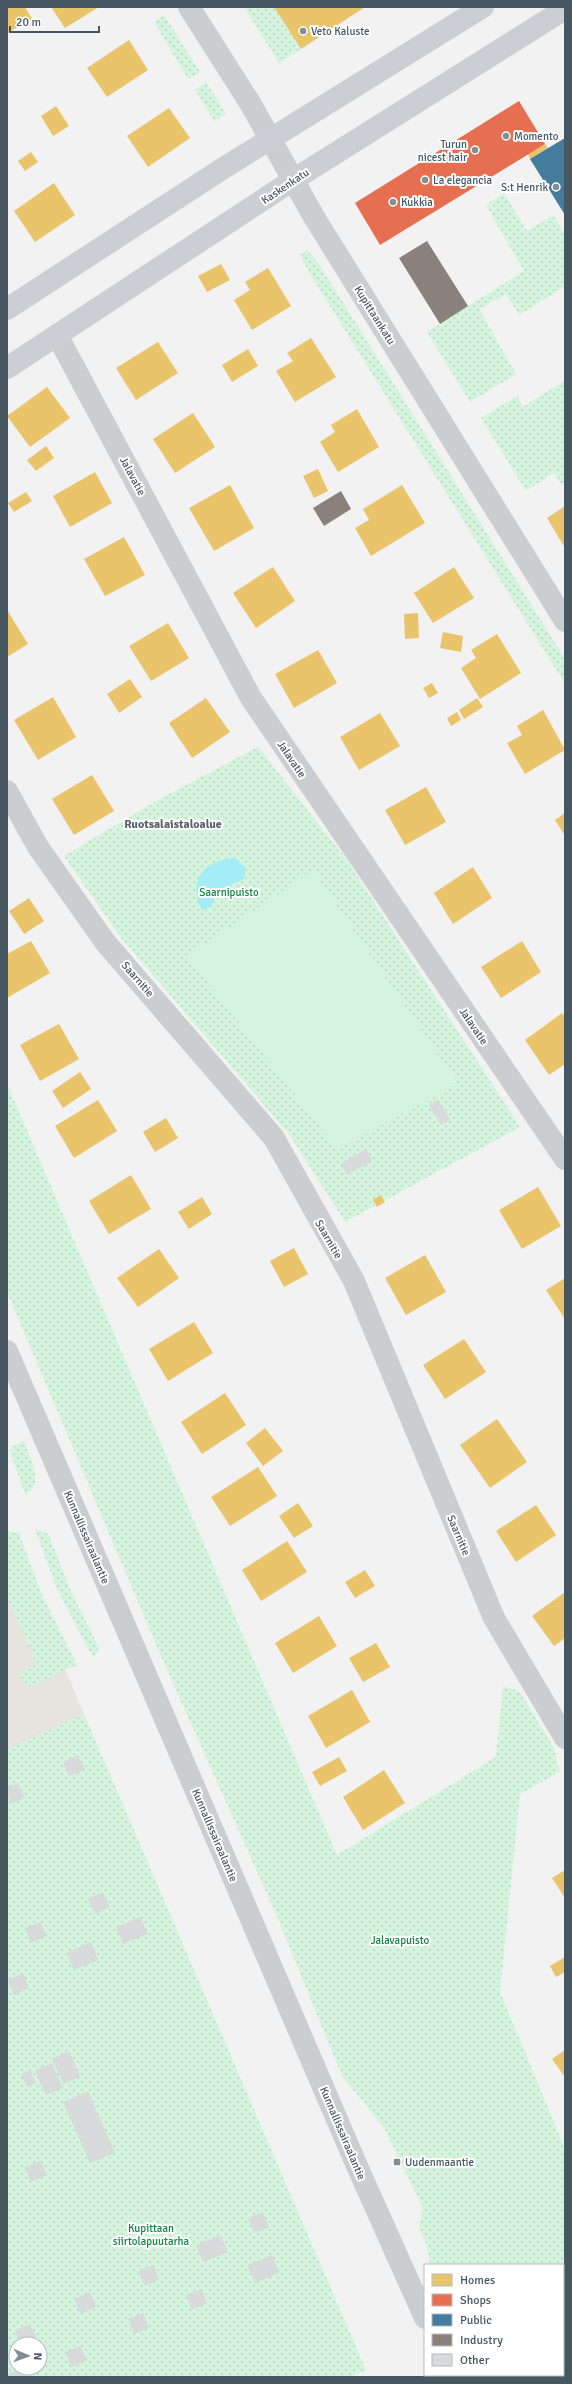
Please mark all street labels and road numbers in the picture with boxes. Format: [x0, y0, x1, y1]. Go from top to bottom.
street label: Kaskenkatu [259, 166, 312, 207]
street label: Kupittaankatu [351, 283, 398, 347]
street label: Jalavatie [117, 455, 148, 498]
street label: Jalavatie [275, 738, 309, 780]
street label: Saarnitie [119, 959, 157, 1000]
street label: Jalavatie [457, 1005, 491, 1047]
street label: Saarnitie [312, 1218, 345, 1261]
street label: Kunnallissairaalantie [61, 1489, 112, 1586]
street label: Saarnitie [444, 1513, 473, 1557]
street label: Kunnallissairaalantie [189, 1787, 240, 1884]
street label: Kunnallissairaalantie [317, 2085, 368, 2182]

